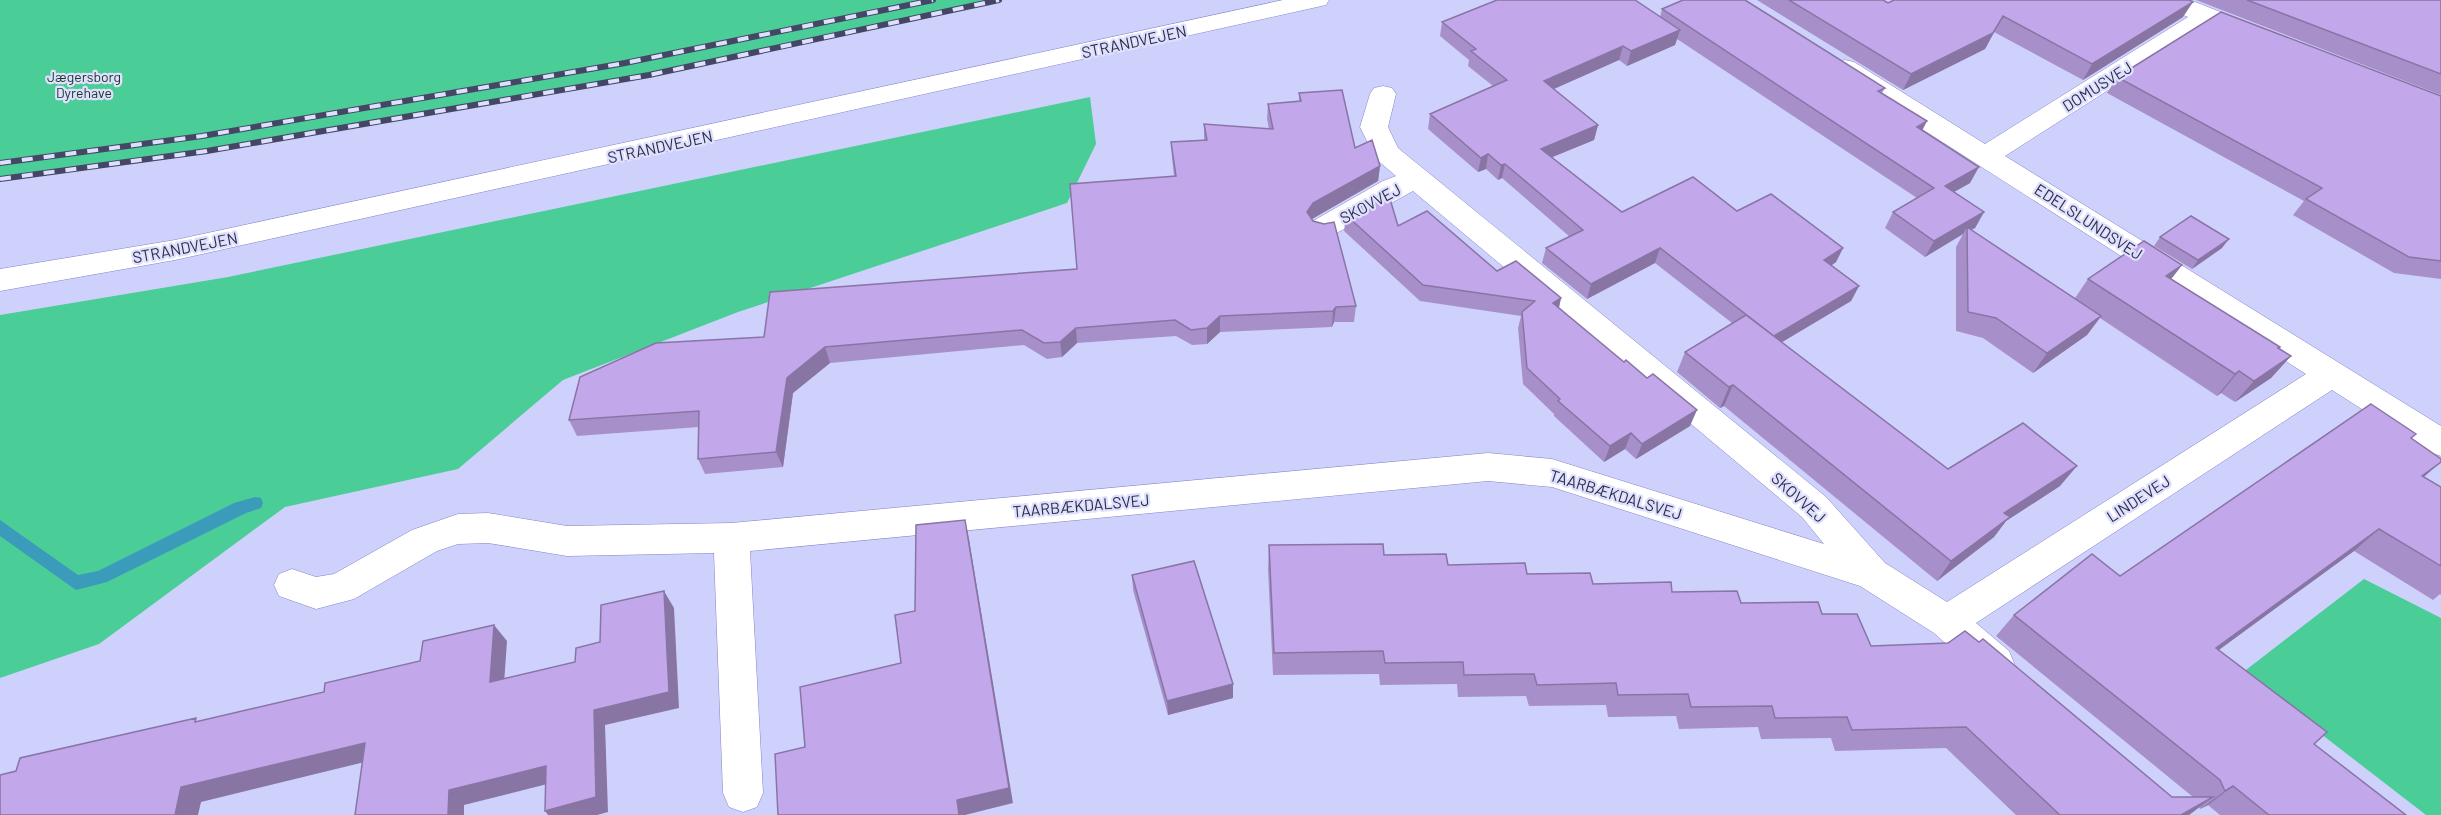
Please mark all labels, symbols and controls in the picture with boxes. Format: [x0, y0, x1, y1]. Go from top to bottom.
street label: STRANDVEJEN [1080, 21, 1188, 61]
street label: DOMUSVEJ [2058, 57, 2136, 115]
park label: Jægersborg Dyrehave [47, 68, 121, 101]
street label: STRANDVEJEN [606, 126, 714, 166]
street label: SKOVVEJ [1336, 179, 1404, 227]
street label: EDELSLUNDSVEJ [2031, 179, 2147, 263]
street label: STRANDVEJEN [131, 227, 239, 267]
street label: TAARBÆKDALSVEJ [1548, 465, 1684, 523]
street label: SKOVVEJ [1768, 468, 1830, 526]
street label: LINDEVEJ [2103, 470, 2173, 526]
street label: TAARBÆKDALSVEJ [1012, 490, 1150, 520]

